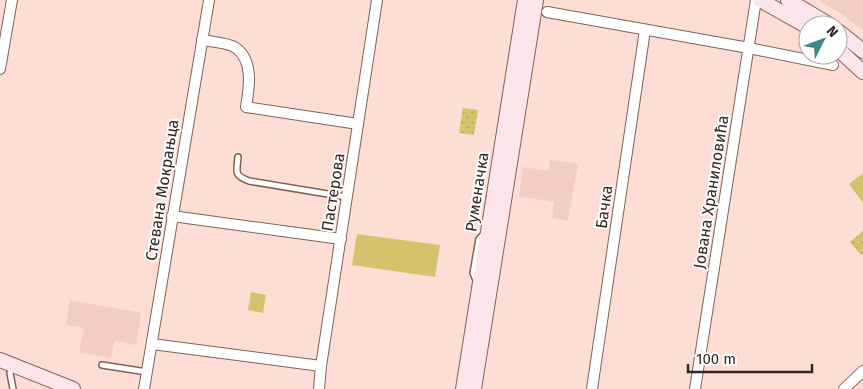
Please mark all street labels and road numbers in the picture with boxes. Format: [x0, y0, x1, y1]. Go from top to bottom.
street label: Јована Храниловића [689, 114, 733, 270]
street label: Стевана Мокрањца [141, 118, 183, 262]
street label: Пастерова [317, 151, 349, 233]
street label: Руменачка [461, 151, 493, 233]
street label: Бачка [592, 184, 616, 230]

